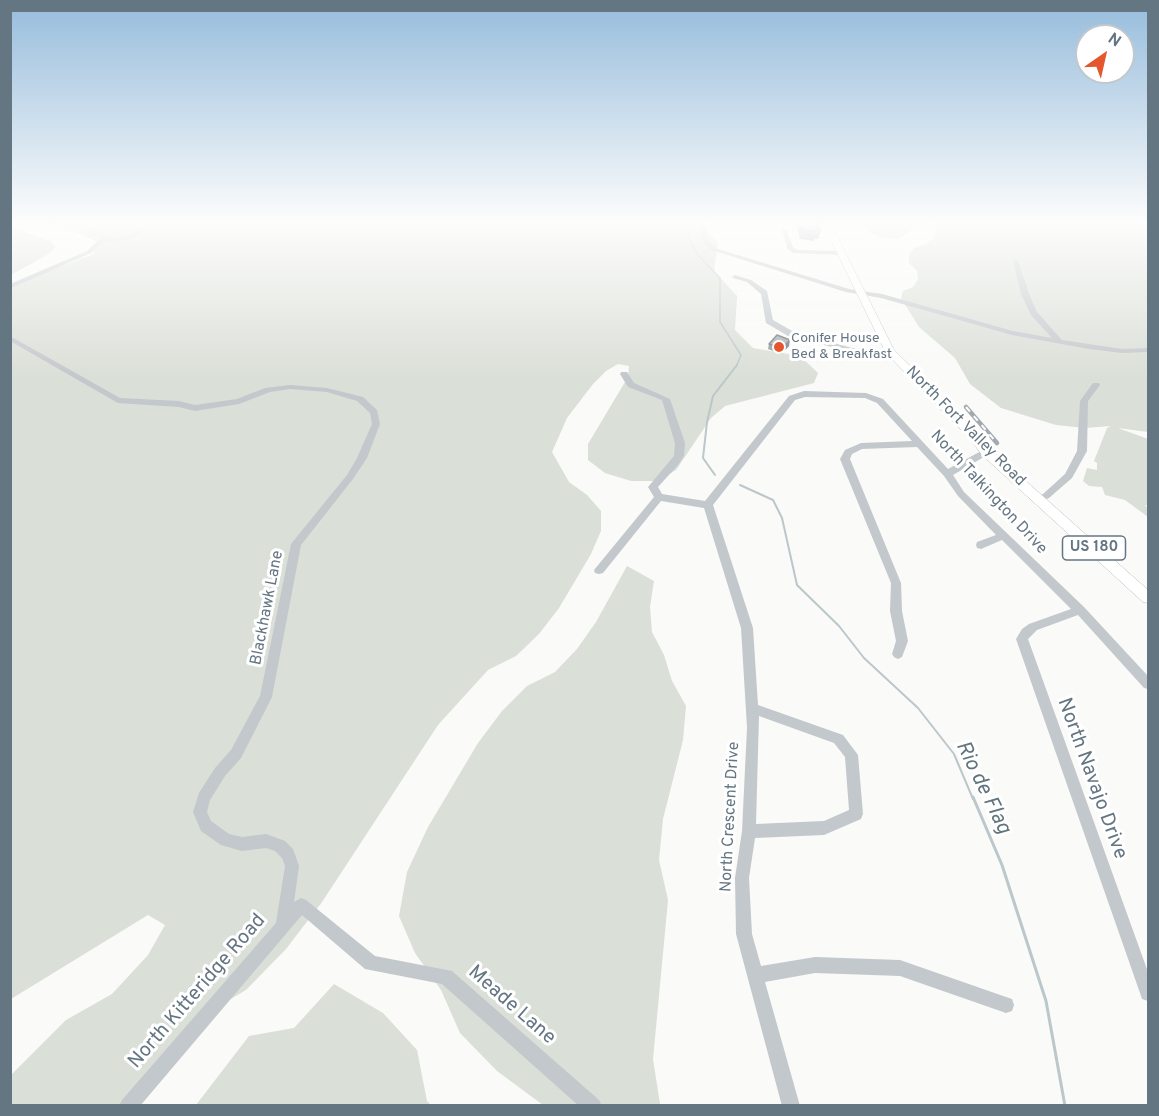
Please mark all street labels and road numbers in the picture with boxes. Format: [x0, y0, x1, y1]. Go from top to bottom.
street label: North Fort Valley Road [901, 363, 1029, 491]
street label: North Talkington Drive [926, 427, 1050, 559]
road number: US 180 [1062, 536, 1126, 560]
street label: Blackhawk Lane [247, 549, 289, 667]
street label: North Navajo Drive [1051, 695, 1131, 863]
street label: North Crescent Drive [717, 741, 745, 893]
street label: North Kitteridge Road [124, 910, 272, 1074]
street label: Meade Lane [462, 961, 560, 1051]

